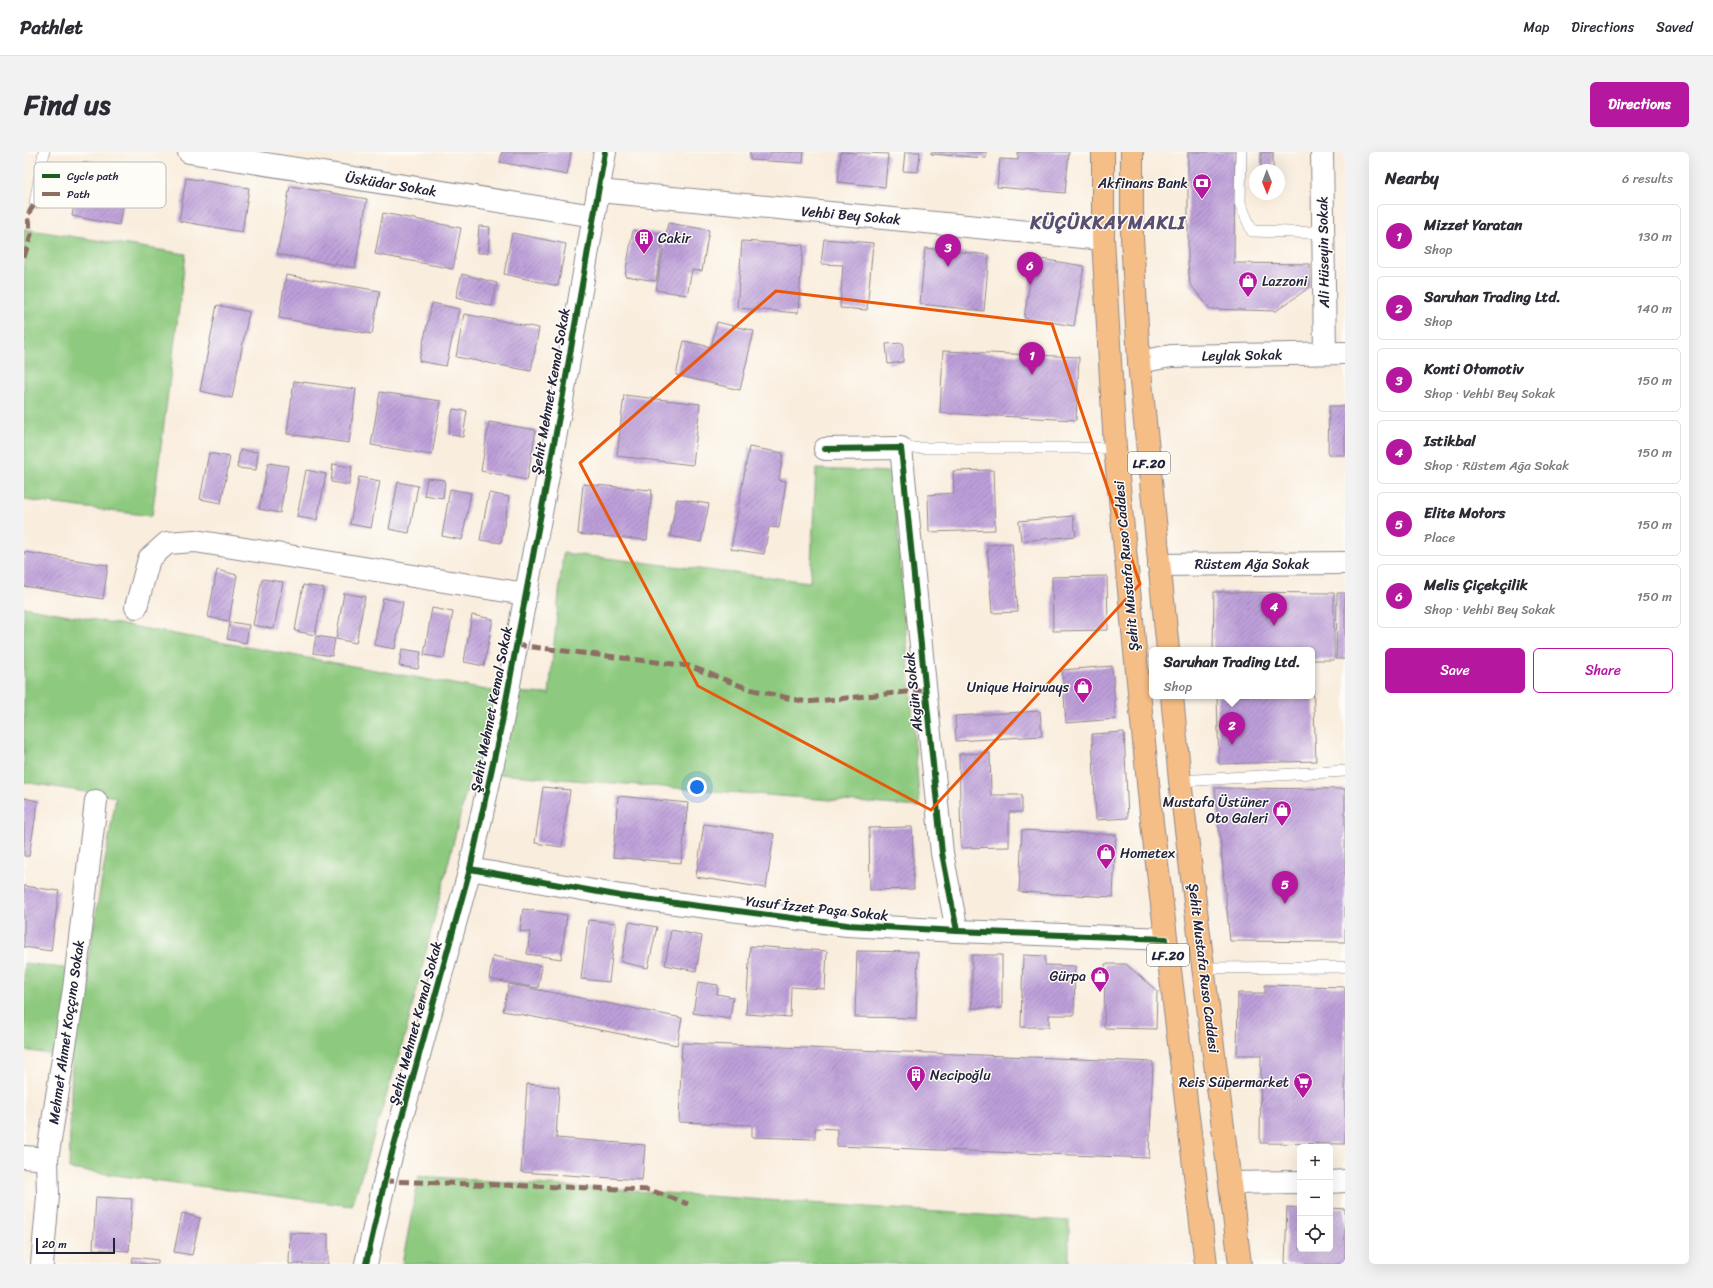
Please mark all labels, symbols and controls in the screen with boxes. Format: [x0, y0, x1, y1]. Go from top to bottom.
text: Pathlet [20, 11, 83, 44]
text: Map [1523, 15, 1549, 40]
text: Directions [1571, 15, 1634, 40]
text: Saved [1656, 15, 1693, 40]
text: Find us [24, 80, 111, 129]
button: Directions [1590, 82, 1689, 127]
legend [34, 162, 166, 208]
text: Nearby [1385, 163, 1439, 193]
north arrow [1249, 164, 1285, 200]
street label: Üsküdar Sokak [343, 165, 438, 204]
text: Cycle path [67, 167, 119, 186]
text: 6 results [1622, 167, 1673, 190]
place label: Akfinans Bank [1097, 171, 1188, 196]
bank icon: Akfinans Bank [1191, 172, 1213, 200]
text: Path [67, 185, 90, 204]
street label: Ali Hüseyin Sokak [1310, 196, 1337, 309]
street label: Vehbi Bey Sokak [800, 199, 902, 232]
district label: KÜÇÜKKAYMAKLI [1029, 207, 1187, 239]
text: Mizzet Yaratan [1424, 212, 1522, 238]
text: 1 [1396, 225, 1402, 248]
text: 130 m [1638, 225, 1672, 248]
place label: Cakir [658, 226, 692, 251]
building icon: Cakir [633, 227, 655, 255]
pin: 3 [935, 234, 961, 267]
text: Shop [1424, 238, 1452, 261]
pin: 6 [1017, 252, 1043, 285]
place label: Lazzoni [1262, 269, 1309, 294]
shop icon: Lazzoni [1237, 270, 1259, 298]
text: Saruhan Trading Ltd. [1424, 284, 1561, 310]
text: 2 [1395, 297, 1403, 320]
text: 140 m [1637, 297, 1672, 320]
street label: Şehit Mehmet Kemal Sokak [524, 306, 577, 477]
text: Shop [1424, 310, 1452, 333]
pin: 1 [1019, 342, 1045, 375]
street label: Leylak Sokak [1201, 342, 1283, 369]
text: Konti Otomotiv [1424, 356, 1523, 382]
text: 3 [1395, 369, 1403, 392]
text: 150 m [1637, 369, 1672, 392]
text: Shop · Vehbi Bey Sokak [1424, 382, 1555, 405]
text: Istikbal [1424, 428, 1476, 454]
text: 4 [1395, 441, 1403, 464]
text: 150 m [1637, 441, 1672, 464]
road number: LF.20 [1128, 452, 1170, 474]
text: Shop · Rüstem Ağa Sokak [1424, 454, 1569, 477]
street label: Şehit Mustafa Ruso Caddesi [1107, 479, 1146, 652]
text: Elite Motors [1424, 500, 1505, 526]
text: 5 [1395, 513, 1403, 536]
text: 150 m [1637, 513, 1672, 536]
text: Place [1424, 526, 1455, 549]
street label: Rüstem Ağa Sokak [1195, 552, 1310, 577]
text: Melis Çiçekçilik [1424, 572, 1528, 598]
text: 6 [1395, 585, 1403, 608]
text: 150 m [1637, 585, 1672, 608]
pin: 4 [1261, 593, 1287, 626]
text: Shop · Vehbi Bey Sokak [1424, 598, 1555, 621]
street label: Şehit Mehmet Kemal Sokak [463, 624, 520, 794]
popup [1149, 647, 1315, 699]
button: Save [1385, 648, 1525, 693]
button: Share [1533, 648, 1673, 693]
text: Saruhan Trading Ltd. [1164, 649, 1300, 675]
street label: Akgün Sokak [897, 650, 930, 734]
place label: Unique Hairways [967, 675, 1070, 700]
text: Shop [1164, 675, 1192, 698]
shop icon: Unique Hairways [1072, 676, 1094, 704]
pin: 2 [1219, 712, 1245, 745]
your location [687, 777, 707, 797]
place label: Mustafa Üstüner Oto Galeri [1163, 790, 1269, 831]
shop icon: Mustafa Üstüner Oto Galeri [1271, 799, 1293, 827]
place label: Hometex [1120, 841, 1176, 866]
shop icon: Hometex [1095, 842, 1117, 870]
pin: 5 [1272, 871, 1298, 904]
street label: Şehit Mustafa Ruso Caddesi [1181, 882, 1226, 1056]
street label: Yusuf İzzet Paşa Sokak [745, 889, 890, 928]
street label: Mehmet Ahmet Koççıno Sokak [41, 938, 92, 1126]
street label: Şehit Mehmet Kemal Sokak [382, 938, 449, 1108]
road number: LF.20 [1147, 944, 1189, 966]
place label: Gürpa [1050, 964, 1086, 989]
shop icon: Gürpa [1089, 965, 1111, 993]
place label: Necipoğlu [930, 1063, 991, 1088]
building icon: Necipoğlu [905, 1064, 927, 1092]
place label: Reis Süpermarket [1179, 1070, 1289, 1095]
supermarket icon: Reis Süpermarket [1292, 1071, 1314, 1099]
map controls [1297, 1144, 1333, 1252]
button: + [1297, 1144, 1333, 1180]
button: − [1297, 1180, 1333, 1216]
button: locate [1297, 1216, 1333, 1252]
text: 20 m [42, 1235, 67, 1254]
scale bar [36, 1236, 115, 1255]

